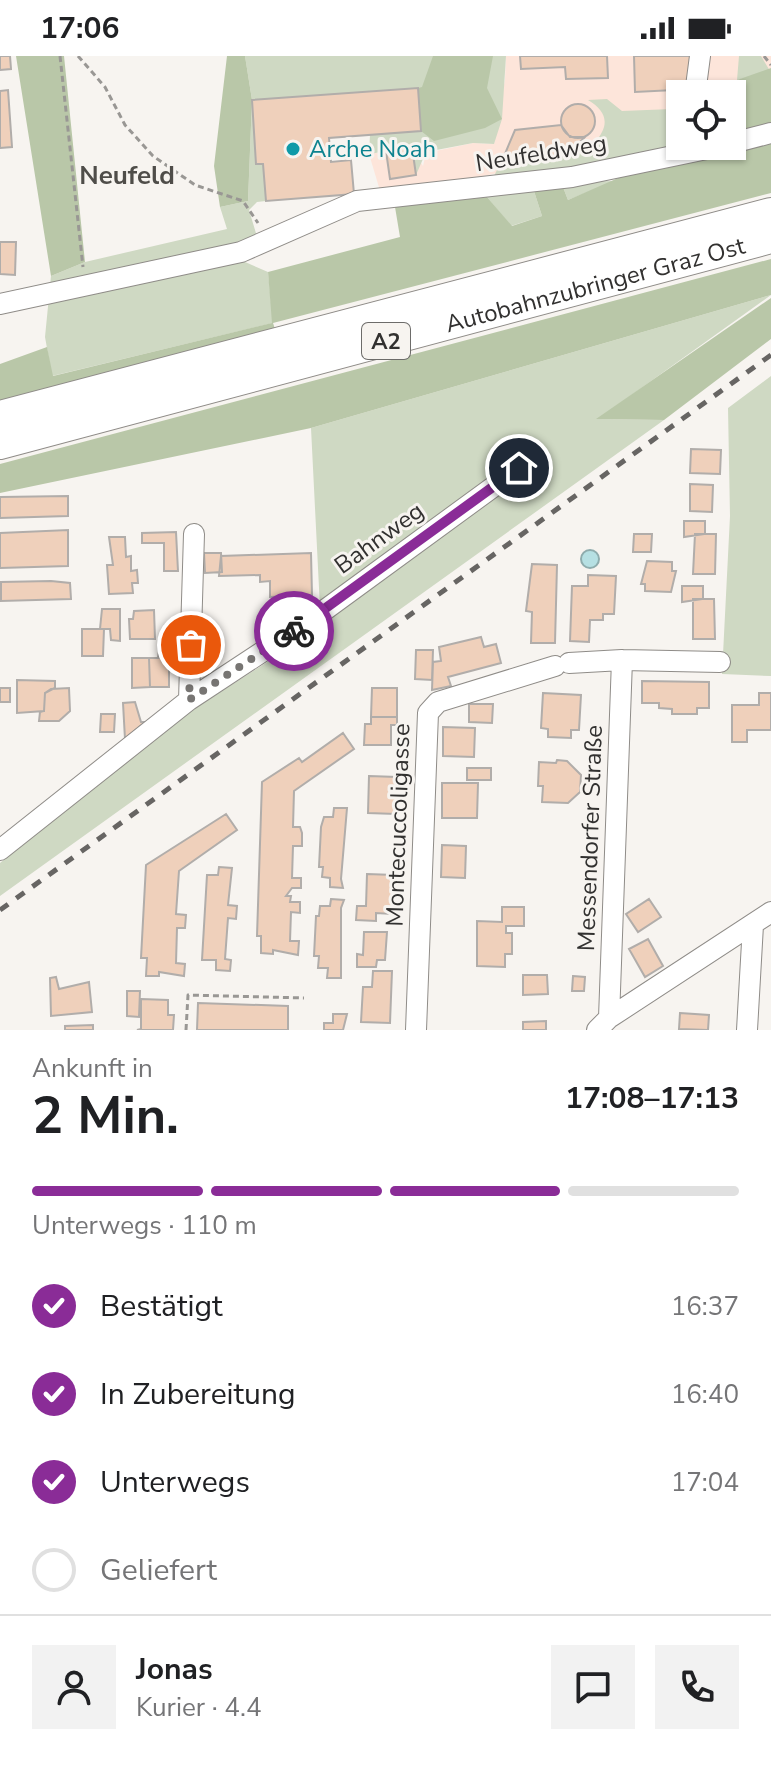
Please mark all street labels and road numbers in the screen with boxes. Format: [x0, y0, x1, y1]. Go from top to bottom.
street label: Neufeldweg [473, 127, 609, 179]
street label: Autobahnzubringer Graz Ost [442, 230, 749, 340]
road number: A2 [362, 323, 410, 359]
street label: Bahnweg [328, 495, 430, 581]
street label: Montecuccoligasse [378, 723, 418, 927]
street label: Messendorfer Straße [570, 724, 610, 952]

